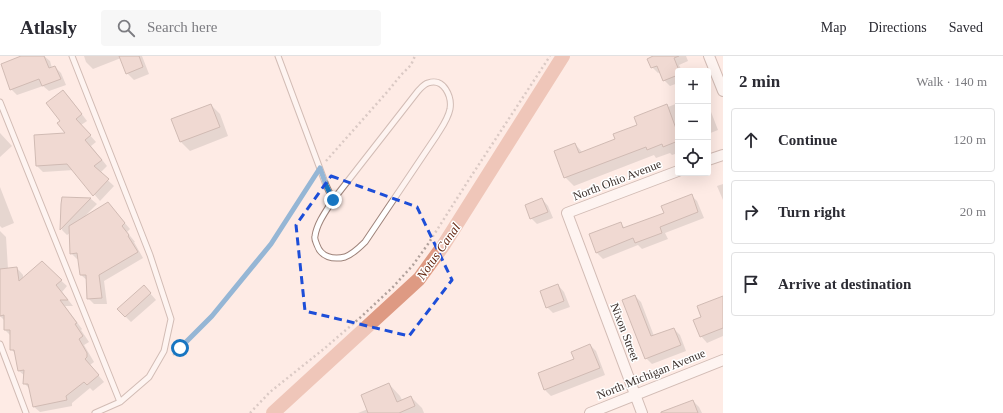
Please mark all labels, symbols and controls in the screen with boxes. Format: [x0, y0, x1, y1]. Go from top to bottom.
search box [101, 10, 381, 46]
text: Atlasly [20, 17, 77, 38]
icon: search [115, 17, 137, 39]
text: Search here [147, 19, 217, 35]
text: Map [821, 20, 846, 35]
text: Directions [868, 20, 927, 35]
text: Saved [949, 20, 983, 35]
map controls [675, 68, 711, 176]
button: + [675, 68, 711, 104]
text: 2 min [739, 72, 780, 91]
text: Walk · 140 m [916, 74, 987, 89]
button: − [675, 104, 711, 140]
icon: ahead [740, 129, 762, 151]
text: Continue [778, 132, 837, 148]
text: 120 m [953, 132, 986, 147]
button: locate [675, 140, 711, 176]
street label: North Ohio Avenue [571, 157, 663, 203]
route end [324, 191, 342, 209]
icon: right [740, 201, 762, 223]
text: Turn right [778, 204, 845, 220]
text: 20 m [960, 204, 986, 219]
water label: Notus Canal [413, 220, 464, 283]
icon: arrive [740, 273, 762, 295]
text: Arrive at destination [778, 276, 911, 292]
street label: Nixon Street [608, 301, 643, 364]
route start [171, 339, 189, 357]
street label: North Michigan Avenue [595, 346, 707, 402]

